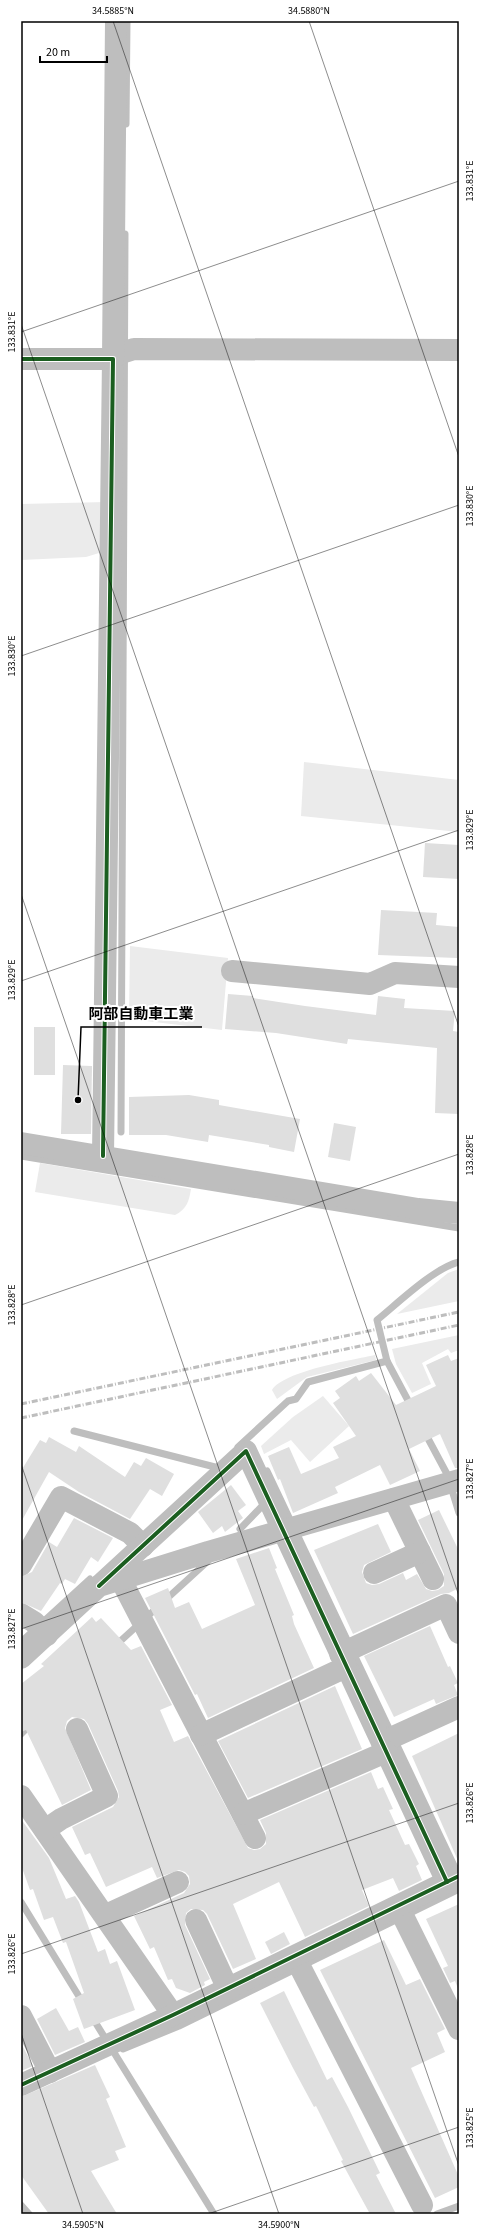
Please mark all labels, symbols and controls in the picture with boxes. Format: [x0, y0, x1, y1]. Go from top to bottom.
text: 34.5885°N [92, 4, 134, 18]
text: 34.5880°N [288, 4, 330, 18]
scale bar [40, 38, 107, 64]
text: 20 m [46, 44, 70, 61]
text: 133.831°E [463, 161, 477, 201]
text: 133.831°E [5, 312, 19, 352]
text: 133.830°E [463, 486, 477, 526]
text: 133.830°E [5, 636, 19, 676]
text: 133.829°E [463, 810, 477, 850]
text: 133.829°E [5, 960, 19, 1000]
callout: 阿部自動車工業 [81, 1000, 202, 1027]
text: 阿部自動車工業 [88, 1004, 194, 1025]
text: 133.828°E [463, 1135, 477, 1175]
text: 133.828°E [5, 1285, 19, 1325]
text: 133.827°E [463, 1459, 477, 1499]
text: 133.827°E [5, 1609, 19, 1649]
text: 133.826°E [463, 1783, 477, 1823]
text: 133.826°E [5, 1934, 19, 1974]
text: 133.825°E [463, 2108, 477, 2148]
text: 34.5905°N [62, 2218, 104, 2232]
text: 34.5900°N [258, 2218, 300, 2232]

